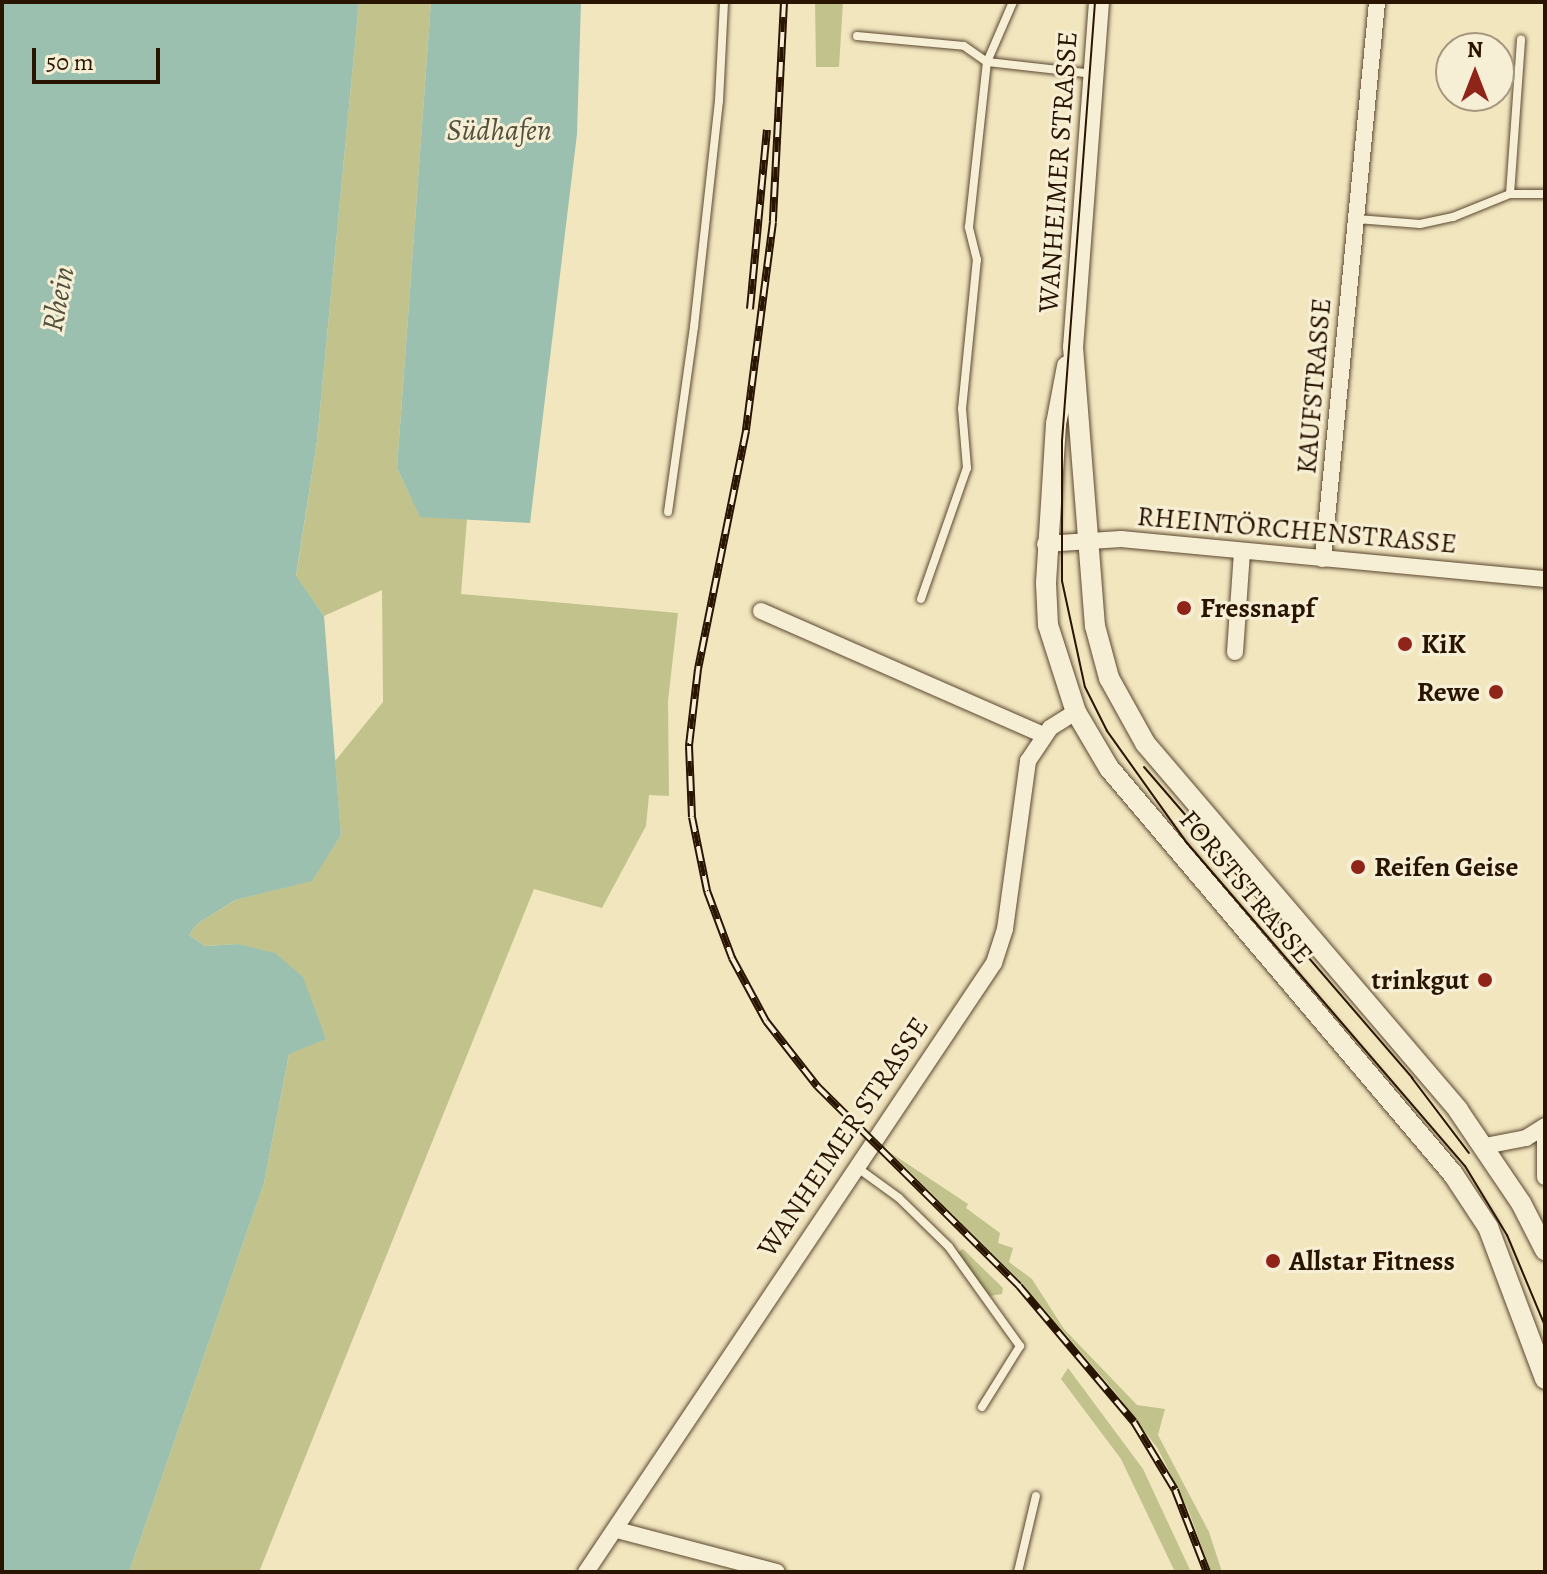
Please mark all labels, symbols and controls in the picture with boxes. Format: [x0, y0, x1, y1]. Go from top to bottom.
street label: WANHEIMER STRASSE [1031, 30, 1085, 314]
scale bar [36, 32, 164, 82]
north arrow [1435, 32, 1515, 112]
text: N [1467, 35, 1483, 65]
text: 50 m [46, 46, 94, 78]
water label: Südhafen [446, 112, 552, 148]
water label: Rhein [34, 263, 82, 335]
street label: KAUFSTRASSE [1290, 297, 1338, 475]
street label: RHEINTÖRCHENSTRASSE [1136, 499, 1458, 561]
place label: Fressnapf [1200, 591, 1315, 625]
marker: Fressnapf [1175, 599, 1193, 617]
place label: KiK [1421, 627, 1466, 661]
marker: KiK [1396, 635, 1414, 653]
place label: Rewe [1417, 675, 1480, 709]
marker: Rewe [1487, 683, 1505, 701]
street label: FORSTSTRASSE [1172, 803, 1320, 971]
place label: Reifen Geise [1374, 850, 1518, 884]
marker: Reifen Geise [1349, 858, 1367, 876]
place label: trinkgut [1371, 963, 1469, 997]
marker: trinkgut [1476, 971, 1494, 989]
street label: WANHEIMER STRASSE [750, 1011, 936, 1263]
place label: Allstar Fitness [1289, 1244, 1455, 1278]
marker: Allstar Fitness [1264, 1252, 1282, 1270]

